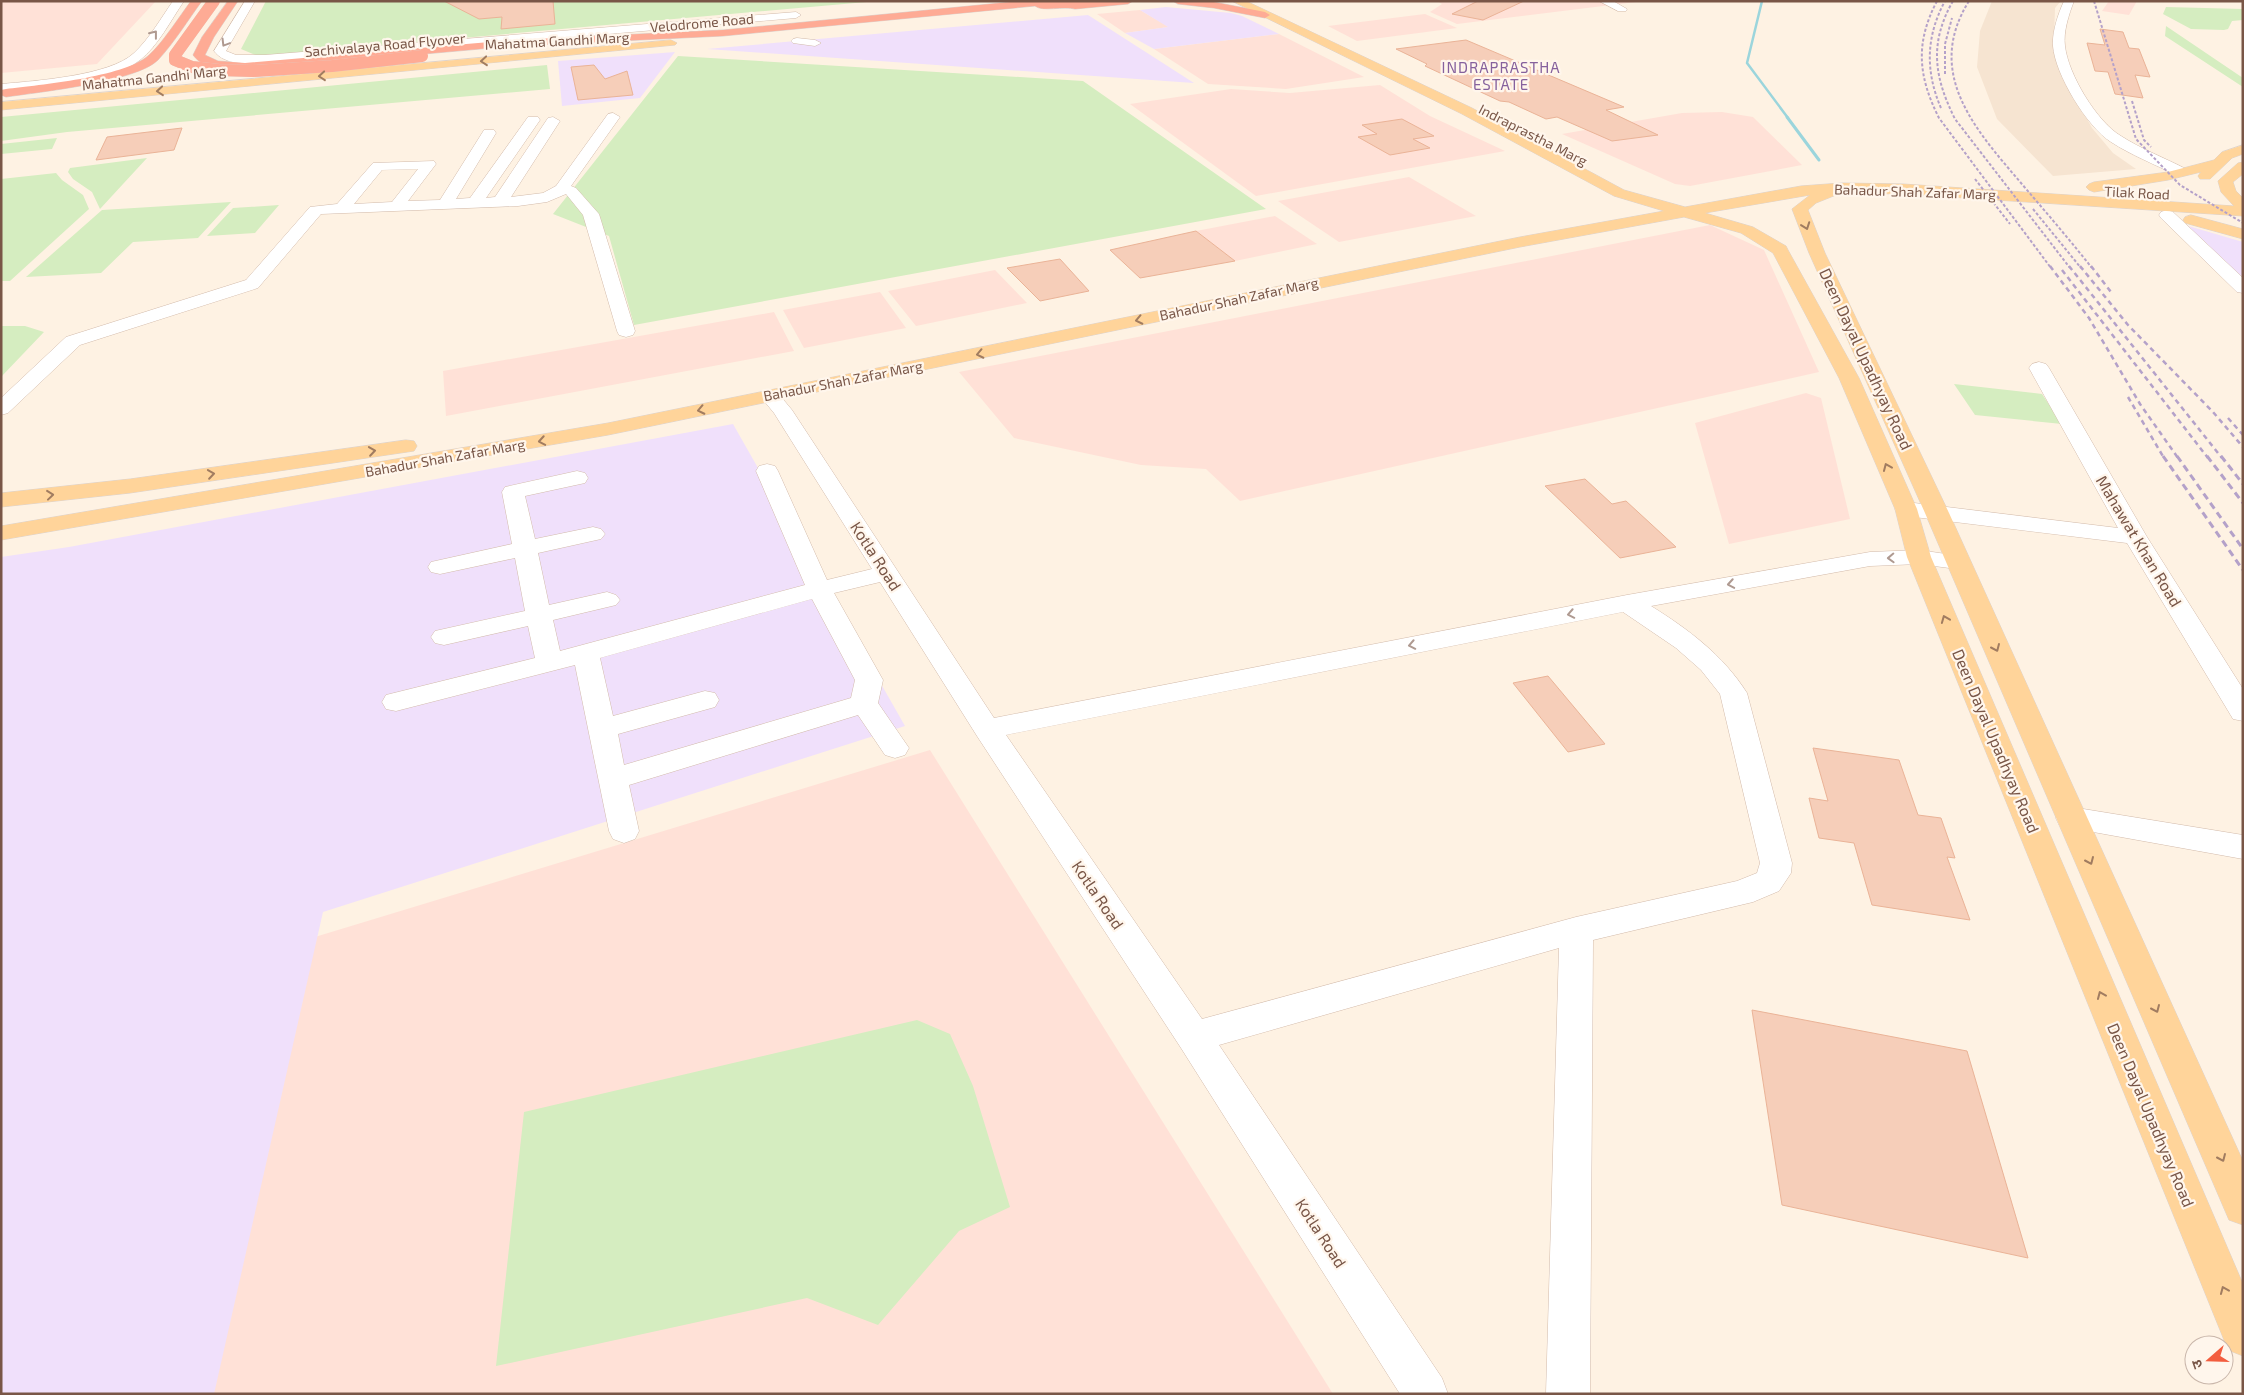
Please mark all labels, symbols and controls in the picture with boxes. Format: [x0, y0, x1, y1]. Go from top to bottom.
street label: Velodrome Road [649, 9, 755, 36]
street label: Mahatma Gandhi Marg [484, 28, 630, 53]
street label: Sachivalaya Road Flyover [304, 29, 466, 60]
one-way arrow [148, 31, 156, 40]
one-way arrow [221, 38, 231, 47]
one-way arrow [479, 55, 487, 66]
district label: INDRAPRASTHA ESTATE [1442, 58, 1561, 93]
street label: Mahatma Gandhi Marg [81, 61, 227, 94]
one-way arrow [317, 71, 325, 82]
one-way arrow [156, 86, 164, 97]
street label: Indraprastha Marg [1476, 100, 1590, 169]
street label: Bahadur Shah Zafar Marg [1834, 180, 1996, 203]
street label: Tilak Road [2104, 182, 2170, 203]
one-way arrow [1800, 221, 1810, 230]
street label: Deen Dayal Upadhyay Road [1816, 265, 1917, 453]
street label: Bahadur Shah Zafar Marg [1158, 273, 1320, 324]
one-way arrow [1135, 314, 1144, 324]
one-way arrow [976, 348, 985, 358]
street label: Bahadur Shah Zafar Marg [762, 357, 924, 404]
one-way arrow [697, 404, 705, 415]
street label: Bahadur Shah Zafar Marg [364, 435, 526, 480]
one-way arrow [537, 435, 546, 446]
one-way arrow [368, 446, 376, 457]
one-way arrow [1883, 463, 1894, 472]
one-way arrow [207, 470, 215, 480]
street label: Mahawat Khan Road [2093, 472, 2186, 610]
one-way arrow [46, 489, 54, 500]
street label: Kotla Road [847, 518, 906, 594]
one-way arrow [1887, 553, 1895, 564]
one-way arrow [1727, 579, 1735, 589]
one-way arrow [1567, 608, 1576, 619]
one-way arrow [1941, 615, 1951, 624]
one-way arrow [1407, 640, 1416, 650]
one-way arrow [1989, 643, 2000, 652]
street label: Deen Dayal Upadhyay Road [1949, 646, 2044, 836]
one-way arrow [2083, 856, 2094, 865]
street label: Kotla Road [1069, 857, 1128, 933]
one-way arrow [2097, 991, 2107, 1000]
one-way arrow [2149, 1004, 2160, 1013]
street label: Deen Dayal Upadhyay Road [2104, 1020, 2199, 1210]
one-way arrow [2215, 1153, 2226, 1162]
street label: Kotla Road [1292, 1195, 1351, 1271]
one-way arrow [2220, 1287, 2230, 1295]
north arrow [2184, 1335, 2234, 1385]
text: उ [2187, 1357, 2206, 1371]

